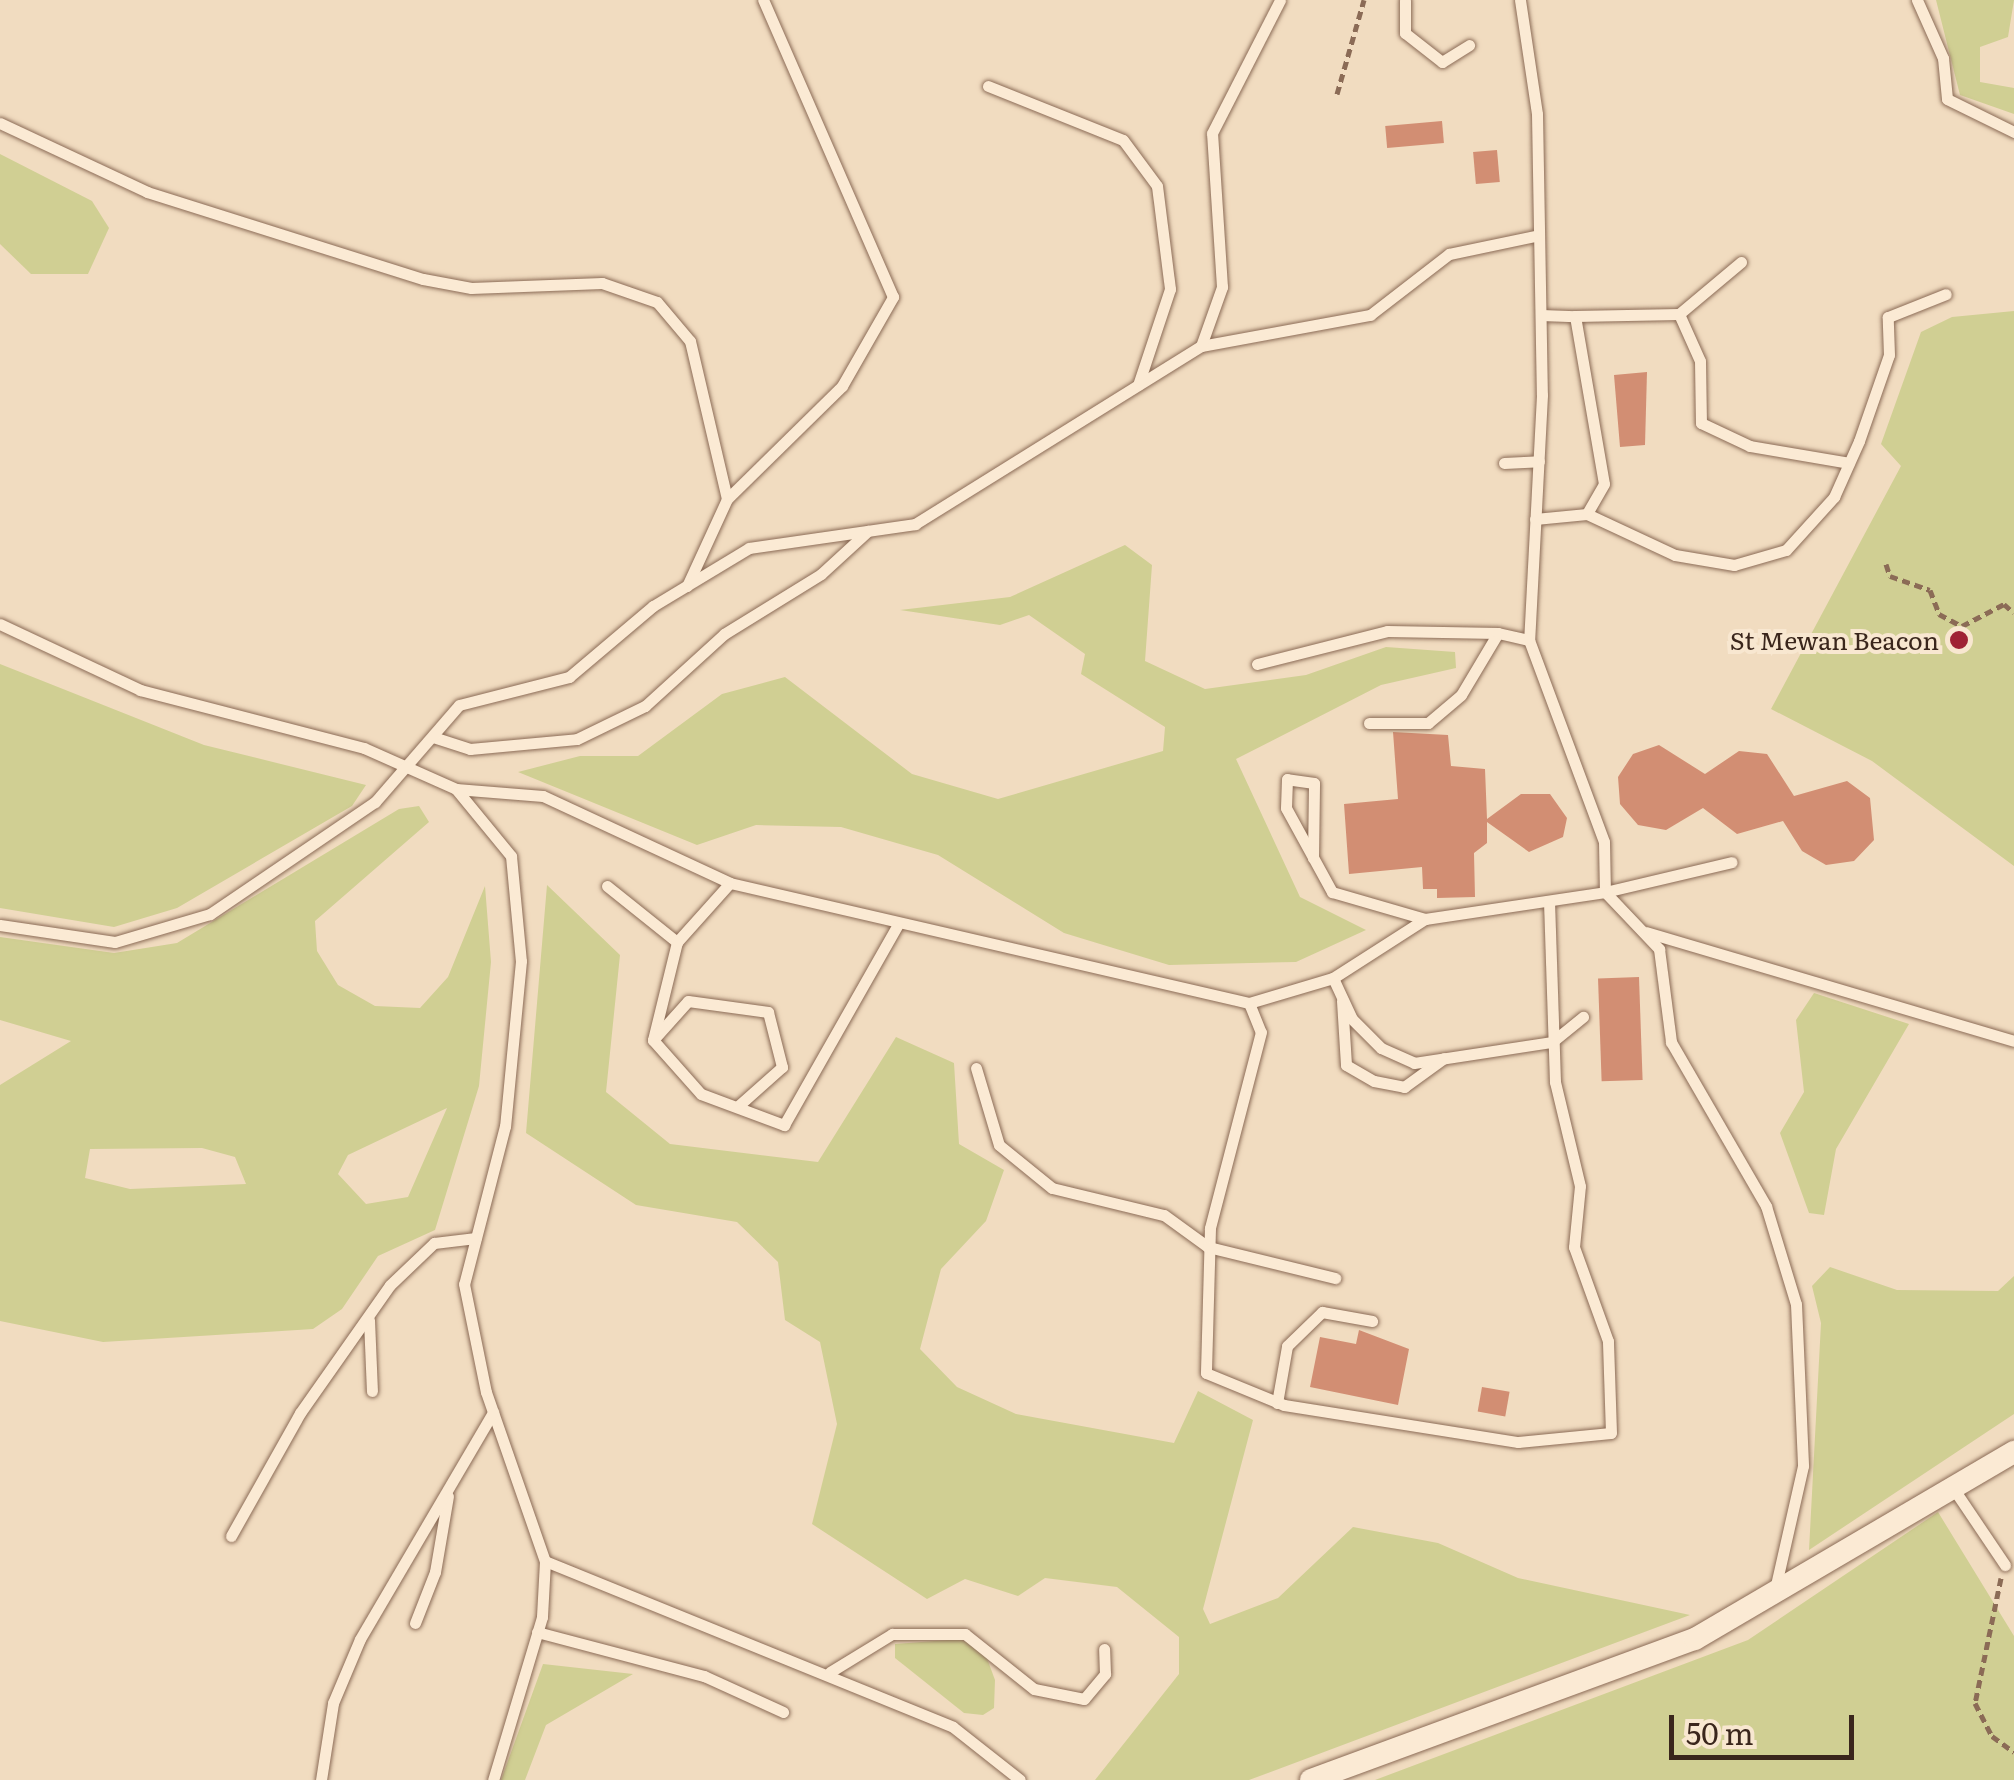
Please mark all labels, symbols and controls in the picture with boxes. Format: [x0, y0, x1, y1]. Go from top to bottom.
place label: St Mewan Beacon [1730, 625, 1939, 655]
marker: St Mewan Beacon [1948, 629, 1970, 651]
scale bar [1674, 1695, 1859, 1757]
text: 50 m [1686, 1710, 1754, 1754]

